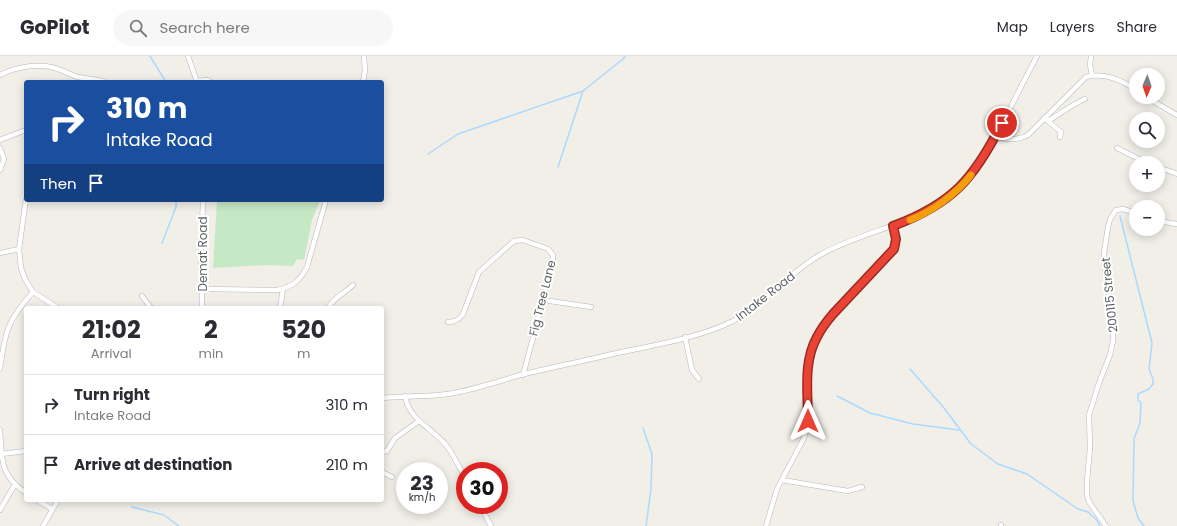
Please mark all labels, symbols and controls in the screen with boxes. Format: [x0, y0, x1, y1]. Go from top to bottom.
search box [113, 10, 393, 46]
text: GoPilot [20, 14, 89, 41]
icon: search [127, 17, 149, 39]
text: Search here [159, 17, 250, 38]
text: Map [997, 17, 1028, 37]
text: Layers [1050, 17, 1094, 37]
text: Share [1116, 17, 1157, 37]
north arrow [1129, 68, 1165, 104]
map controls [1129, 68, 1165, 236]
text: 310 m [106, 89, 187, 128]
icon: right [40, 96, 92, 148]
pin [985, 106, 1019, 140]
icon: arrive [991, 112, 1013, 134]
button: search [1129, 112, 1165, 148]
text: Intake Road [106, 127, 213, 152]
button: + [1129, 156, 1165, 192]
icon: arrive [85, 172, 107, 194]
text: Then [40, 173, 77, 194]
button: − [1129, 200, 1165, 236]
street label: Demat Road [194, 216, 211, 292]
street label: 200115 Street [1097, 257, 1121, 333]
street label: Fig Tree Lane [524, 258, 560, 338]
street label: Intake Road [732, 267, 798, 325]
text: 21:02 [82, 313, 141, 346]
text: 2 [204, 313, 218, 346]
text: 520 [281, 313, 326, 346]
text: Arrival [91, 344, 132, 363]
text: min [199, 344, 223, 363]
text: m [297, 344, 310, 363]
text: Turn right [74, 384, 150, 405]
icon: right [40, 394, 62, 416]
text: 310 m [325, 394, 368, 415]
position arrow [787, 400, 829, 442]
text: Intake Road [74, 406, 151, 425]
icon: arrive [40, 454, 62, 476]
text: Arrive at destination [74, 454, 232, 475]
text: 210 m [326, 454, 368, 475]
speed limit sign: 30 [456, 462, 508, 514]
text: 23 [410, 469, 434, 497]
text: km/h [409, 490, 435, 505]

